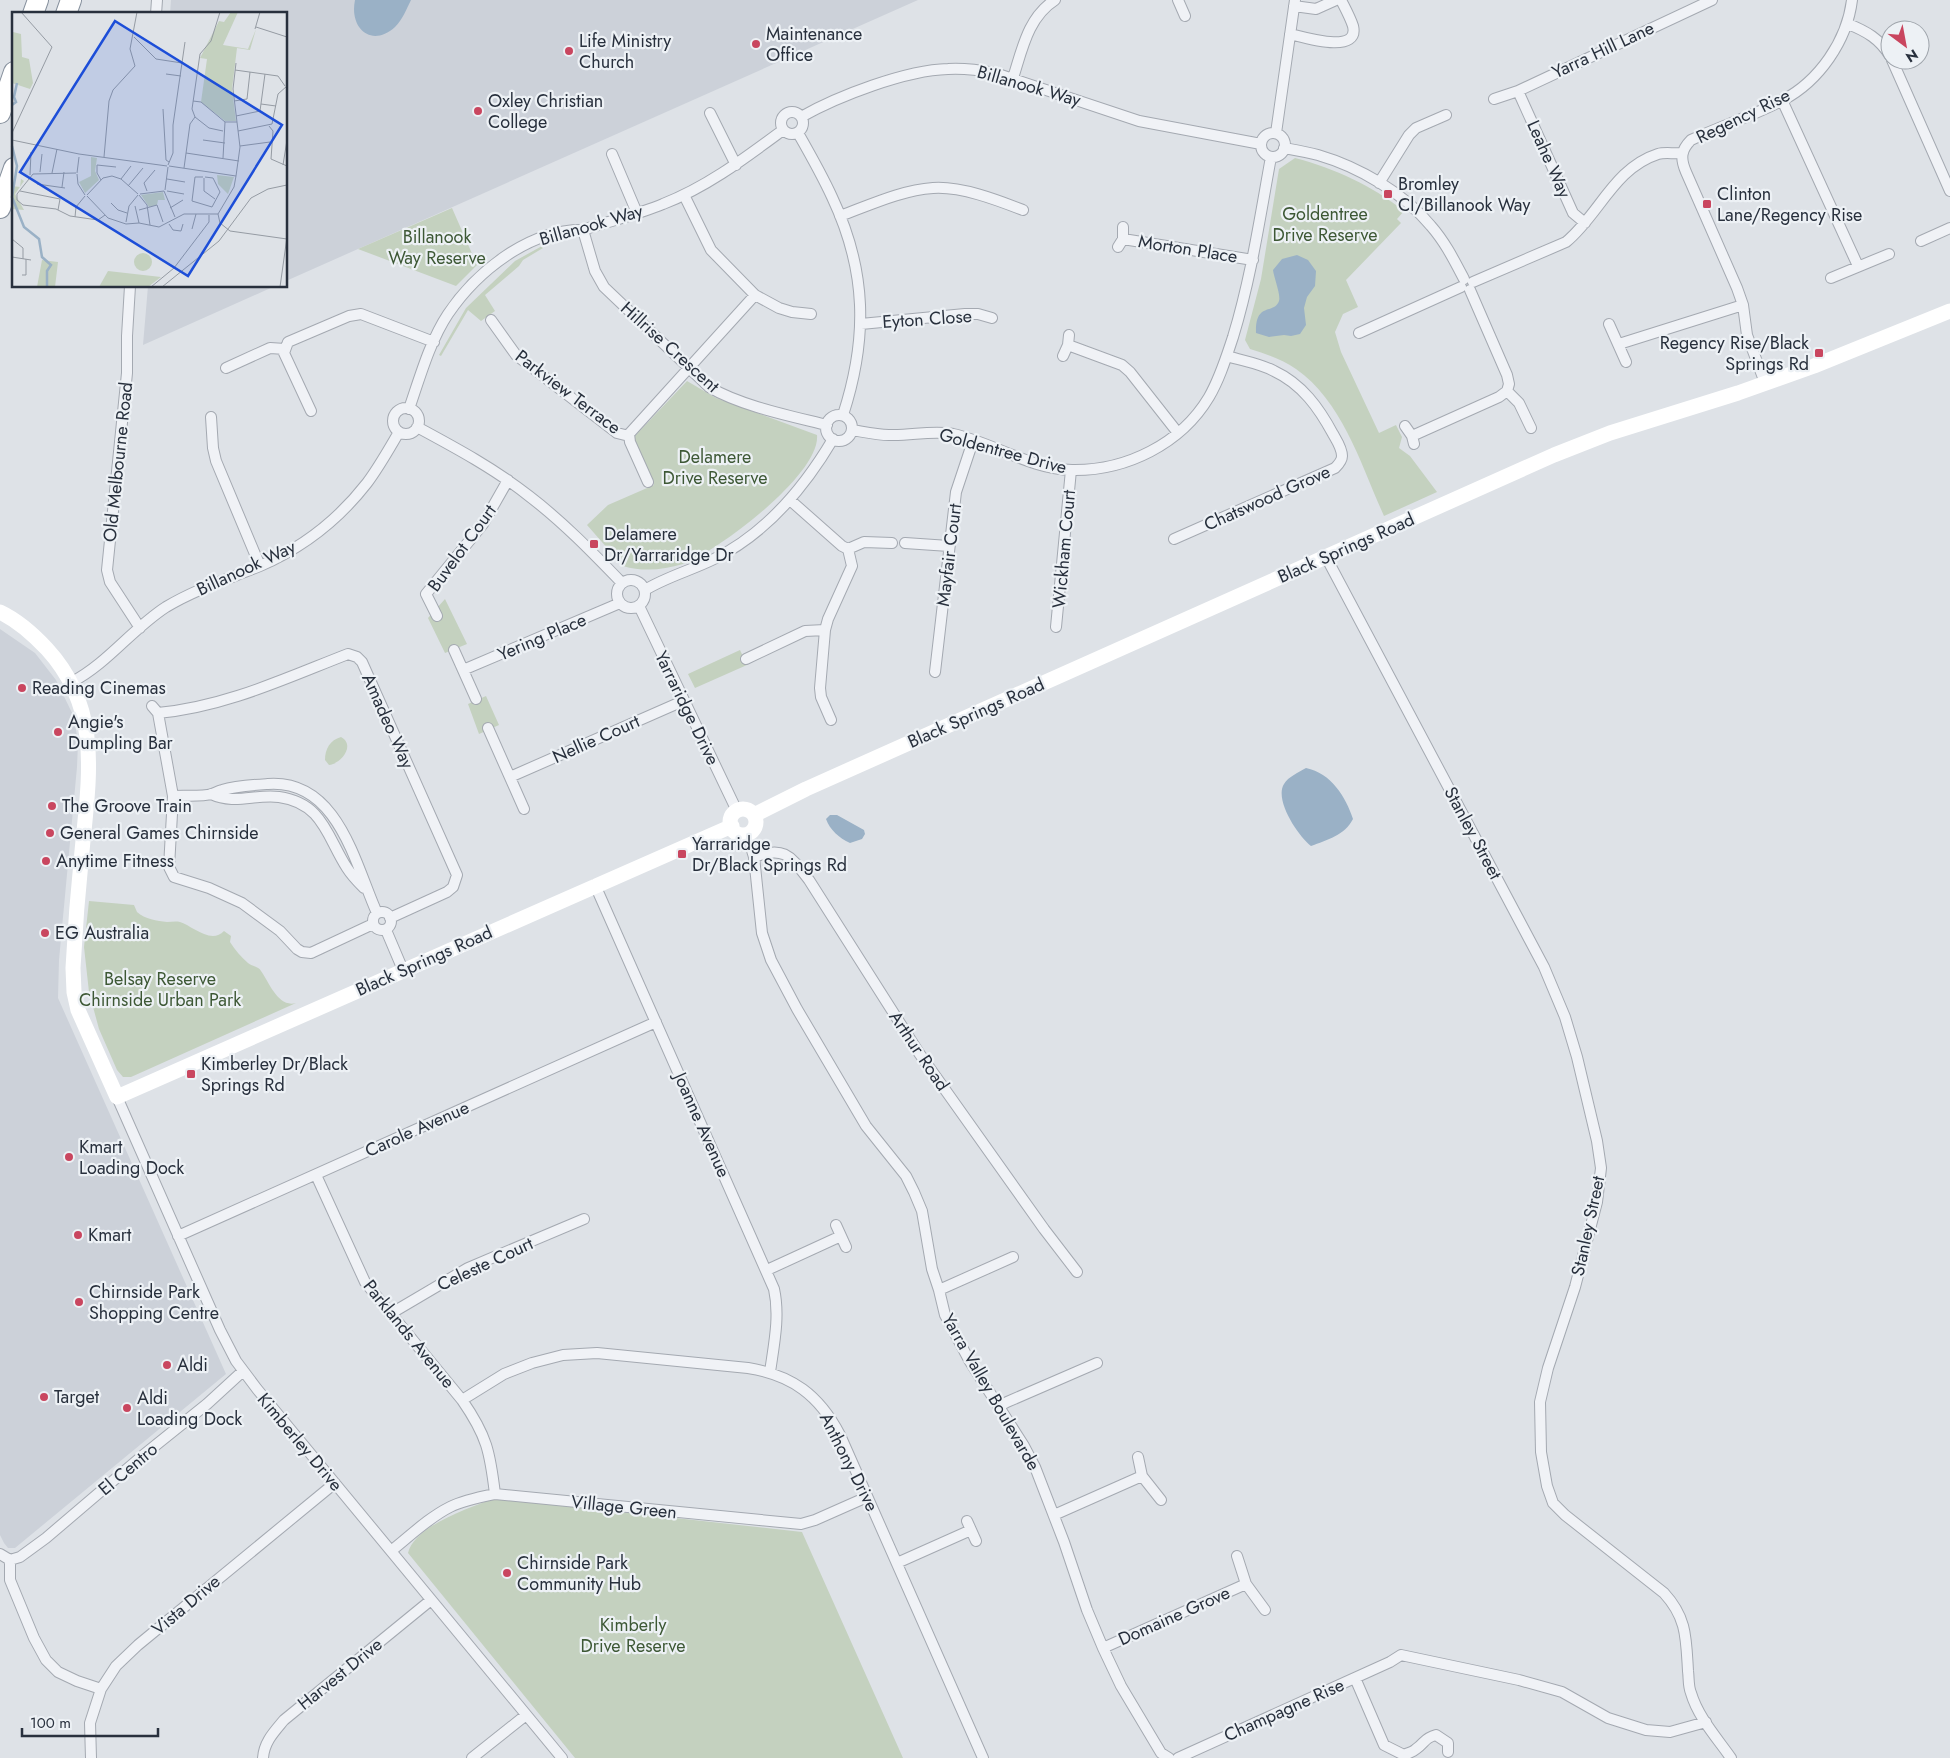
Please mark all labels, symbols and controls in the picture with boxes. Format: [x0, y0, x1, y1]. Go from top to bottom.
inset map [12, 12, 288, 288]
street label: Yarra Hill Lane [1548, 15, 1658, 85]
north arrow [1880, 20, 1930, 70]
place label: Maintenance Office [766, 21, 862, 68]
place label: Life Ministry Church [579, 28, 671, 75]
marker: Maintenance Office [750, 38, 762, 50]
marker: Life Ministry Church [563, 45, 575, 57]
text: N [1902, 45, 1922, 67]
street label: Billanook Way [974, 59, 1084, 113]
street label: Regency Rise [1692, 82, 1794, 150]
place label: Oxley Christian College [488, 88, 603, 135]
marker: Oxley Christian College [472, 105, 484, 117]
street label: Leahe Way [1520, 116, 1578, 202]
place label: Bromley Cl/Billanook Way [1398, 171, 1530, 218]
place label: Clinton Lane/Regency Rise [1717, 181, 1862, 228]
marker: Bromley Cl/Billanook Way [1382, 188, 1394, 200]
street label: Billanook Way [536, 198, 646, 252]
marker: Clinton Lane/Regency Rise [1701, 198, 1713, 210]
park label: Goldentree Drive Reserve [1273, 201, 1377, 248]
park label: Billanook Way Reserve [388, 224, 486, 271]
street label: Morton Place [1137, 228, 1239, 270]
street label: Hillrise Crescent [615, 296, 726, 399]
street label: Eyton Close [881, 303, 973, 335]
place label: Regency Rise/Black Springs Rd [1660, 330, 1809, 377]
street label: Parkview Terrace [510, 344, 626, 440]
marker: Regency Rise/Black Springs Rd [1813, 347, 1825, 359]
street label: Old Melbourne Road [97, 381, 139, 543]
street label: Goldentree Drive [936, 421, 1070, 481]
park label: Delamere Drive Reserve [663, 444, 767, 491]
street label: Chatswood Grove [1200, 459, 1334, 537]
street label: Wickham Court [1046, 488, 1082, 609]
street label: Buvelot Court [421, 498, 503, 597]
street label: Mayfair Court [930, 502, 968, 608]
street label: Black Springs Road [1274, 506, 1418, 590]
place label: Delamere Dr/Yarraridge Dr [604, 521, 735, 568]
street label: Billanook Way [192, 534, 300, 602]
marker: Delamere Dr/Yarraridge Dr [588, 538, 600, 550]
street label: Yering Place [494, 607, 590, 667]
street label: Yarraridge Drive [648, 647, 726, 769]
street label: Amadeo Way [355, 669, 421, 773]
street label: Black Springs Road [904, 671, 1048, 755]
place label: Reading Cinemas [32, 675, 166, 701]
marker: Reading Cinemas [16, 682, 28, 694]
street label: Nellie Court [548, 708, 644, 770]
place label: Angie's Dumpling Bar [68, 709, 174, 756]
marker: Angie's Dumpling Bar [52, 726, 64, 738]
street label: Stanley Street [1438, 782, 1509, 885]
place label: The Groove Train [62, 793, 192, 819]
marker: The Groove Train [46, 800, 58, 812]
place label: General Games Chirnside [60, 820, 258, 846]
marker: General Games Chirnside [44, 827, 56, 839]
place label: Yarraridge Dr/Black Springs Rd [692, 831, 847, 878]
place label: Anytime Fitness [56, 848, 174, 874]
marker: Yarraridge Dr/Black Springs Rd [676, 848, 688, 860]
marker: Anytime Fitness [40, 855, 52, 867]
street label: Black Springs Road [352, 919, 496, 1003]
place label: EG Australia [55, 920, 149, 946]
marker: EG Australia [39, 927, 51, 939]
park label: Belsay Reserve Chirnside Urban Park [79, 966, 241, 1013]
street label: Arthur Road [883, 1006, 955, 1096]
place label: Kimberley Dr/Black Springs Rd [201, 1051, 348, 1098]
street label: Joanne Avenue [666, 1067, 737, 1182]
marker: Kimberley Dr/Black Springs Rd [185, 1068, 197, 1080]
street label: Carole Avenue [361, 1094, 473, 1164]
place label: Kmart Loading Dock [79, 1134, 184, 1181]
marker: Kmart Loading Dock [63, 1151, 75, 1163]
street label: Stanley Street [1565, 1173, 1611, 1278]
place label: Kmart [88, 1222, 132, 1248]
marker: Kmart [72, 1229, 84, 1241]
street label: Celeste Court [433, 1230, 538, 1298]
street label: Parklands Avenue [357, 1274, 461, 1394]
place label: Chirnside Park Shopping Centre [89, 1279, 219, 1326]
marker: Chirnside Park Shopping Centre [73, 1296, 85, 1308]
street label: Yarra Valley Boulevarde [935, 1309, 1047, 1475]
place label: Aldi [177, 1352, 208, 1378]
marker: Aldi [161, 1359, 173, 1371]
place label: Target [54, 1384, 100, 1410]
place label: Aldi Loading Dock [137, 1385, 242, 1432]
street label: Kimberley Drive [251, 1387, 349, 1497]
marker: Target [38, 1391, 50, 1403]
marker: Aldi Loading Dock [121, 1402, 133, 1414]
street label: Anthony Drive [813, 1408, 885, 1516]
street label: El Centro [93, 1436, 164, 1502]
street label: Village Green [570, 1489, 678, 1525]
place label: Chirnside Park Community Hub [517, 1550, 641, 1597]
marker: Chirnside Park Community Hub [501, 1567, 513, 1579]
street label: Vista Drive [146, 1569, 226, 1641]
street label: Domaine Grove [1114, 1580, 1234, 1652]
park label: Kimberly Drive Reserve [581, 1612, 685, 1659]
street label: Harvest Drive [292, 1632, 388, 1716]
street label: Champagne Rise [1220, 1672, 1348, 1748]
scale bar [22, 1706, 159, 1738]
text: 100 m [30, 1712, 71, 1734]

